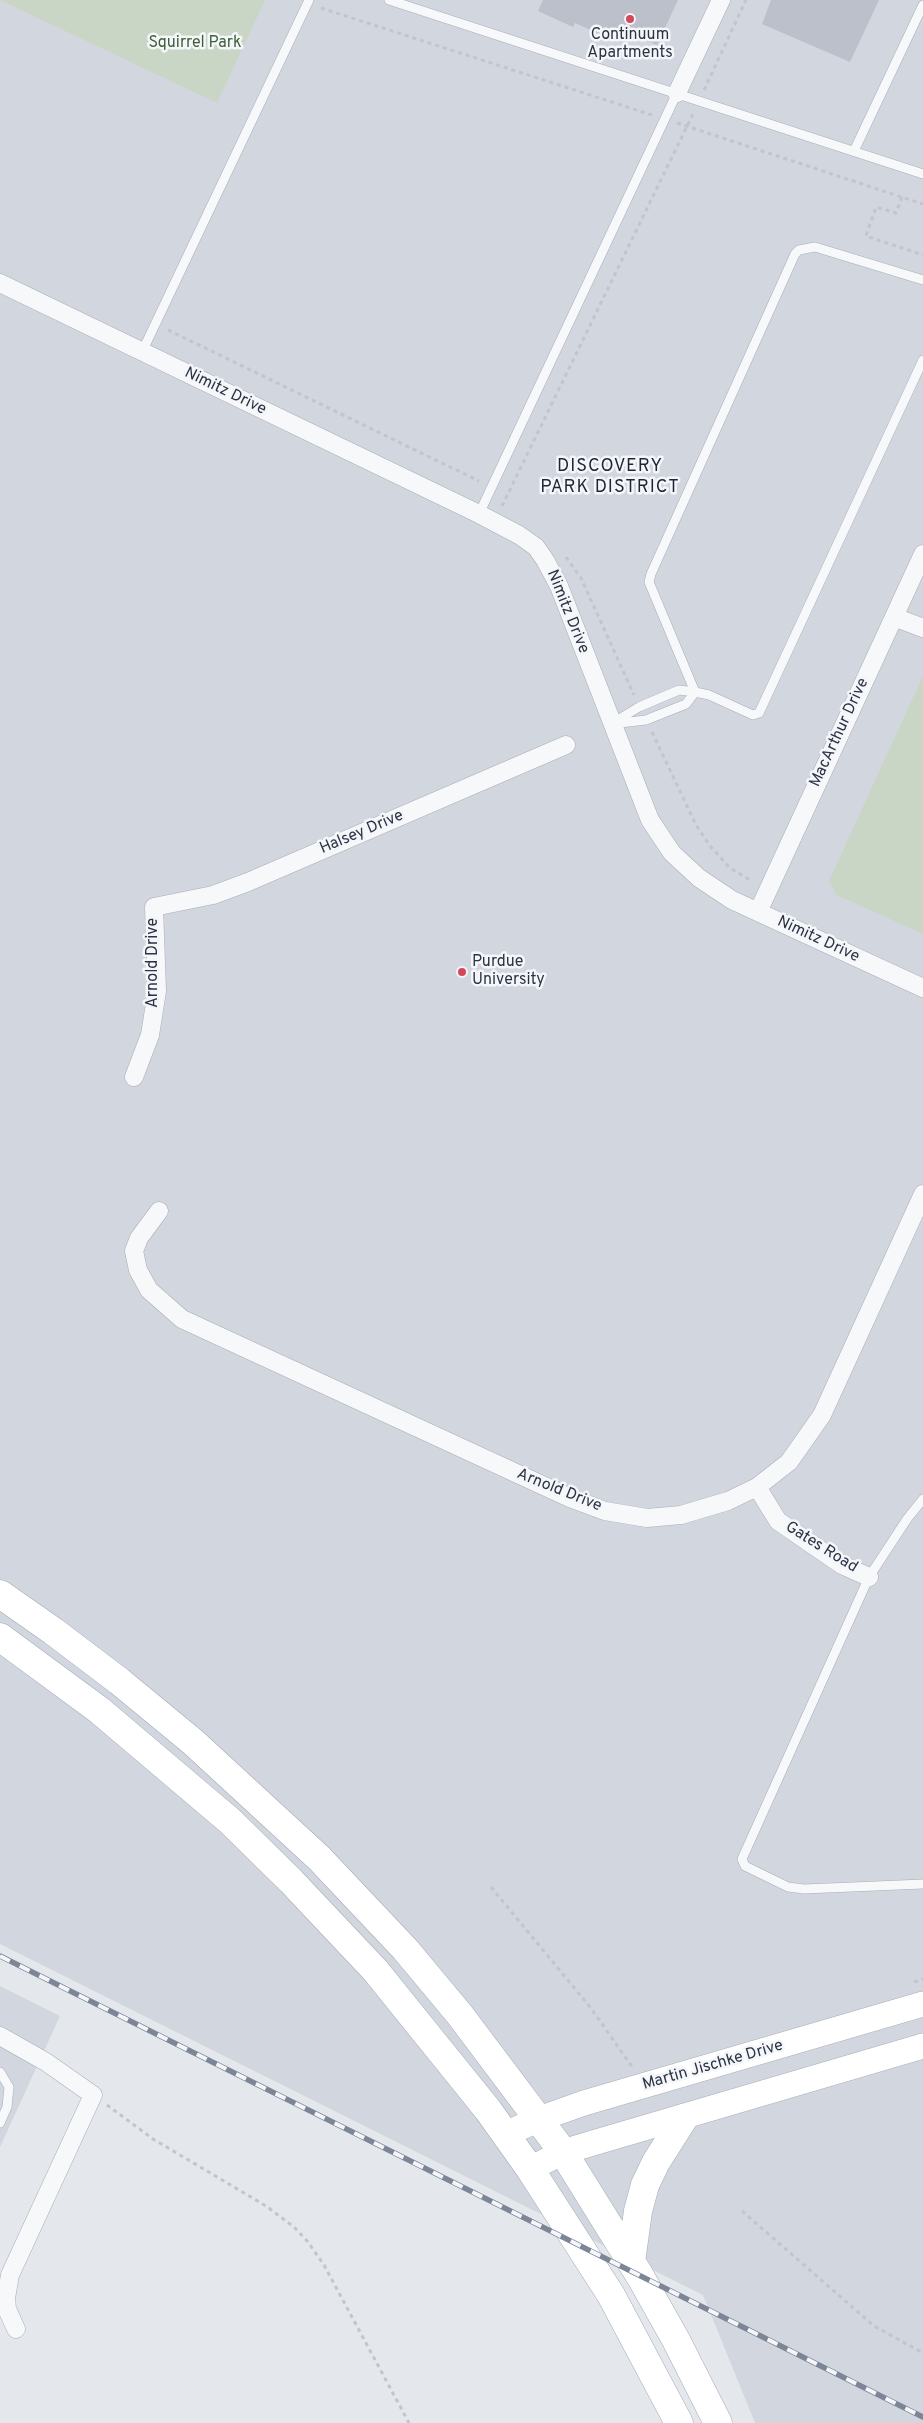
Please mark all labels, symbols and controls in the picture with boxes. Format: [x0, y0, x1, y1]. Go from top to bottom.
marker: Continuum Apartments [624, 13, 636, 25]
place label: Continuum Apartments [587, 26, 673, 64]
park label: Squirrel Park [149, 34, 241, 54]
street label: Nimitz Drive [181, 364, 269, 420]
district label: DISCOVERY PARK DISTRICT [539, 456, 681, 498]
street label: Nimitz Drive [541, 567, 593, 657]
street label: MacArthur Drive [806, 675, 874, 791]
street label: Halsey Drive [317, 807, 407, 859]
street label: Nimitz Drive [774, 913, 862, 967]
street label: Arnold Drive [144, 918, 164, 1008]
place label: Purdue University [472, 953, 545, 991]
marker: Purdue University [456, 966, 468, 978]
street label: Arnold Drive [514, 1465, 604, 1517]
street label: Gates Road [781, 1518, 861, 1578]
street label: Martin Jischke Drive [640, 2037, 786, 2095]

